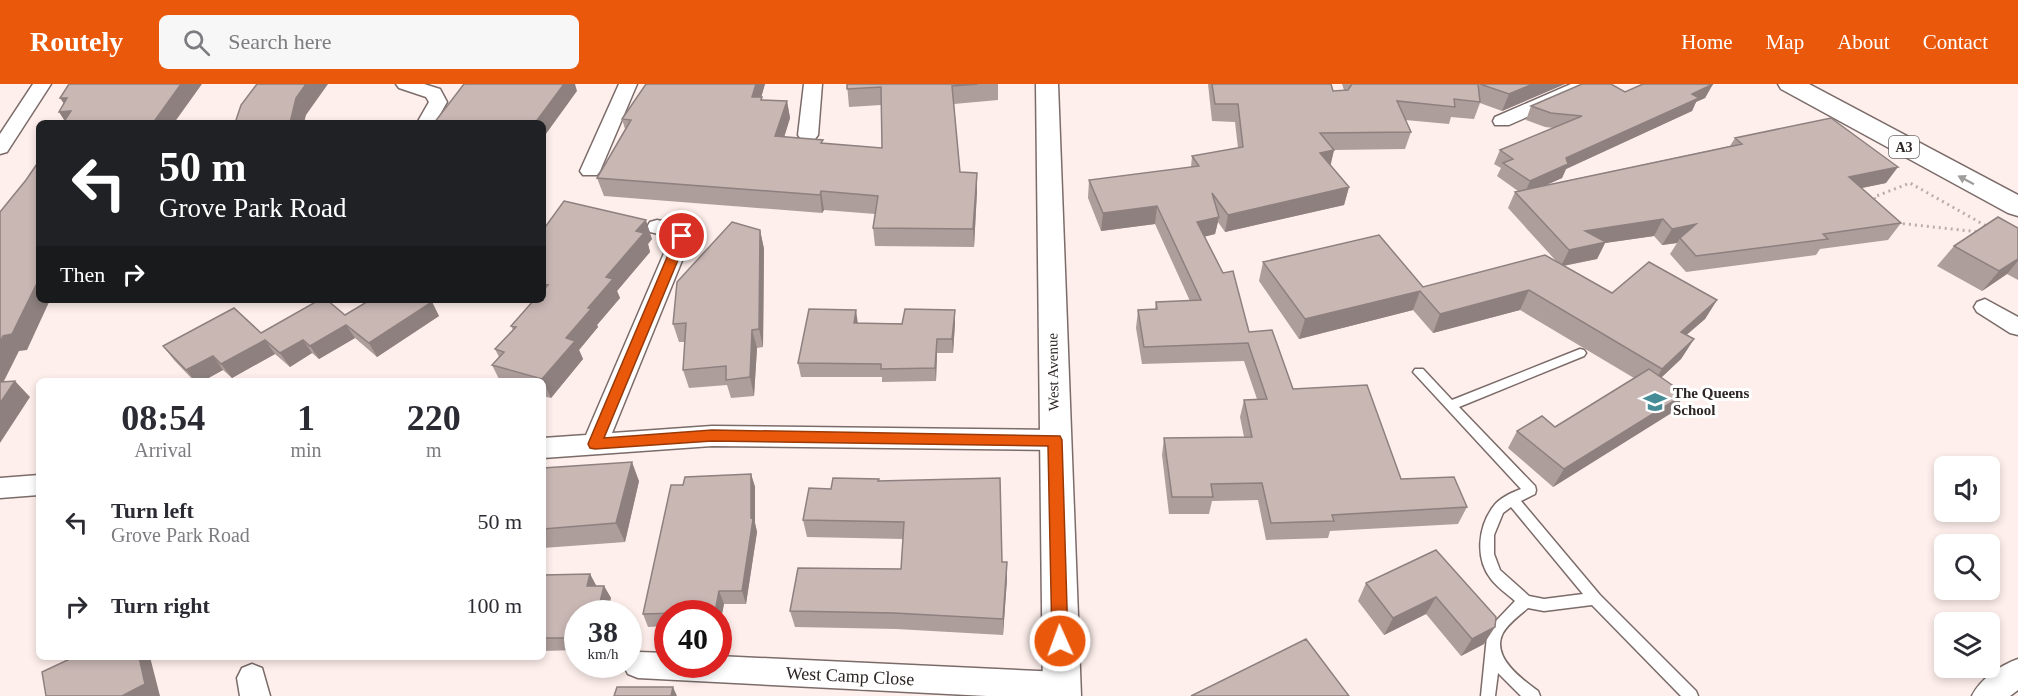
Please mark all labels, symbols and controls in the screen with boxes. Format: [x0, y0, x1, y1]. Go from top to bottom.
search box [159, 15, 579, 69]
text: Routely [30, 26, 123, 57]
icon: search [180, 26, 213, 59]
text: Search here [228, 29, 332, 54]
text: Home [1681, 30, 1733, 54]
text: Map [1766, 30, 1804, 54]
text: About [1837, 30, 1890, 54]
text: Contact [1923, 30, 1988, 54]
road number: A3 [1889, 136, 1919, 158]
icon: left [60, 144, 138, 222]
text: 50 m [159, 144, 247, 190]
one-way arrow [1958, 175, 1975, 185]
text: Grove Park Road [159, 193, 346, 223]
pin [656, 210, 707, 261]
icon: arrive [665, 219, 698, 252]
icon: right [117, 258, 150, 291]
text: Then [60, 262, 105, 287]
street label: West Avenue [1044, 332, 1062, 411]
place label: The Queens School [1673, 385, 1749, 418]
school or university icon: The Queens School [1642, 389, 1668, 415]
text: 08:54 [121, 398, 205, 438]
text: 1 [297, 398, 315, 438]
text: 220 [407, 398, 461, 438]
text: Arrival [134, 439, 192, 461]
text: min [290, 439, 322, 461]
text: m [426, 439, 442, 461]
map controls [1934, 456, 2000, 678]
button: sound [1934, 456, 2000, 522]
text: Turn left [111, 498, 194, 523]
icon: left [60, 506, 93, 539]
text: 50 m [477, 509, 522, 534]
text: Grove Park Road [111, 524, 250, 546]
button: search [1934, 534, 2000, 600]
icon: right [60, 590, 93, 623]
text: Turn right [111, 593, 210, 618]
text: 100 m [466, 593, 522, 618]
speed limit sign: 40 [654, 600, 732, 678]
position arrow [1028, 609, 1092, 673]
button: layers [1934, 612, 2000, 678]
text: 38 [588, 615, 618, 648]
text: km/h [588, 646, 618, 662]
street label: West Camp Close [785, 663, 915, 689]

